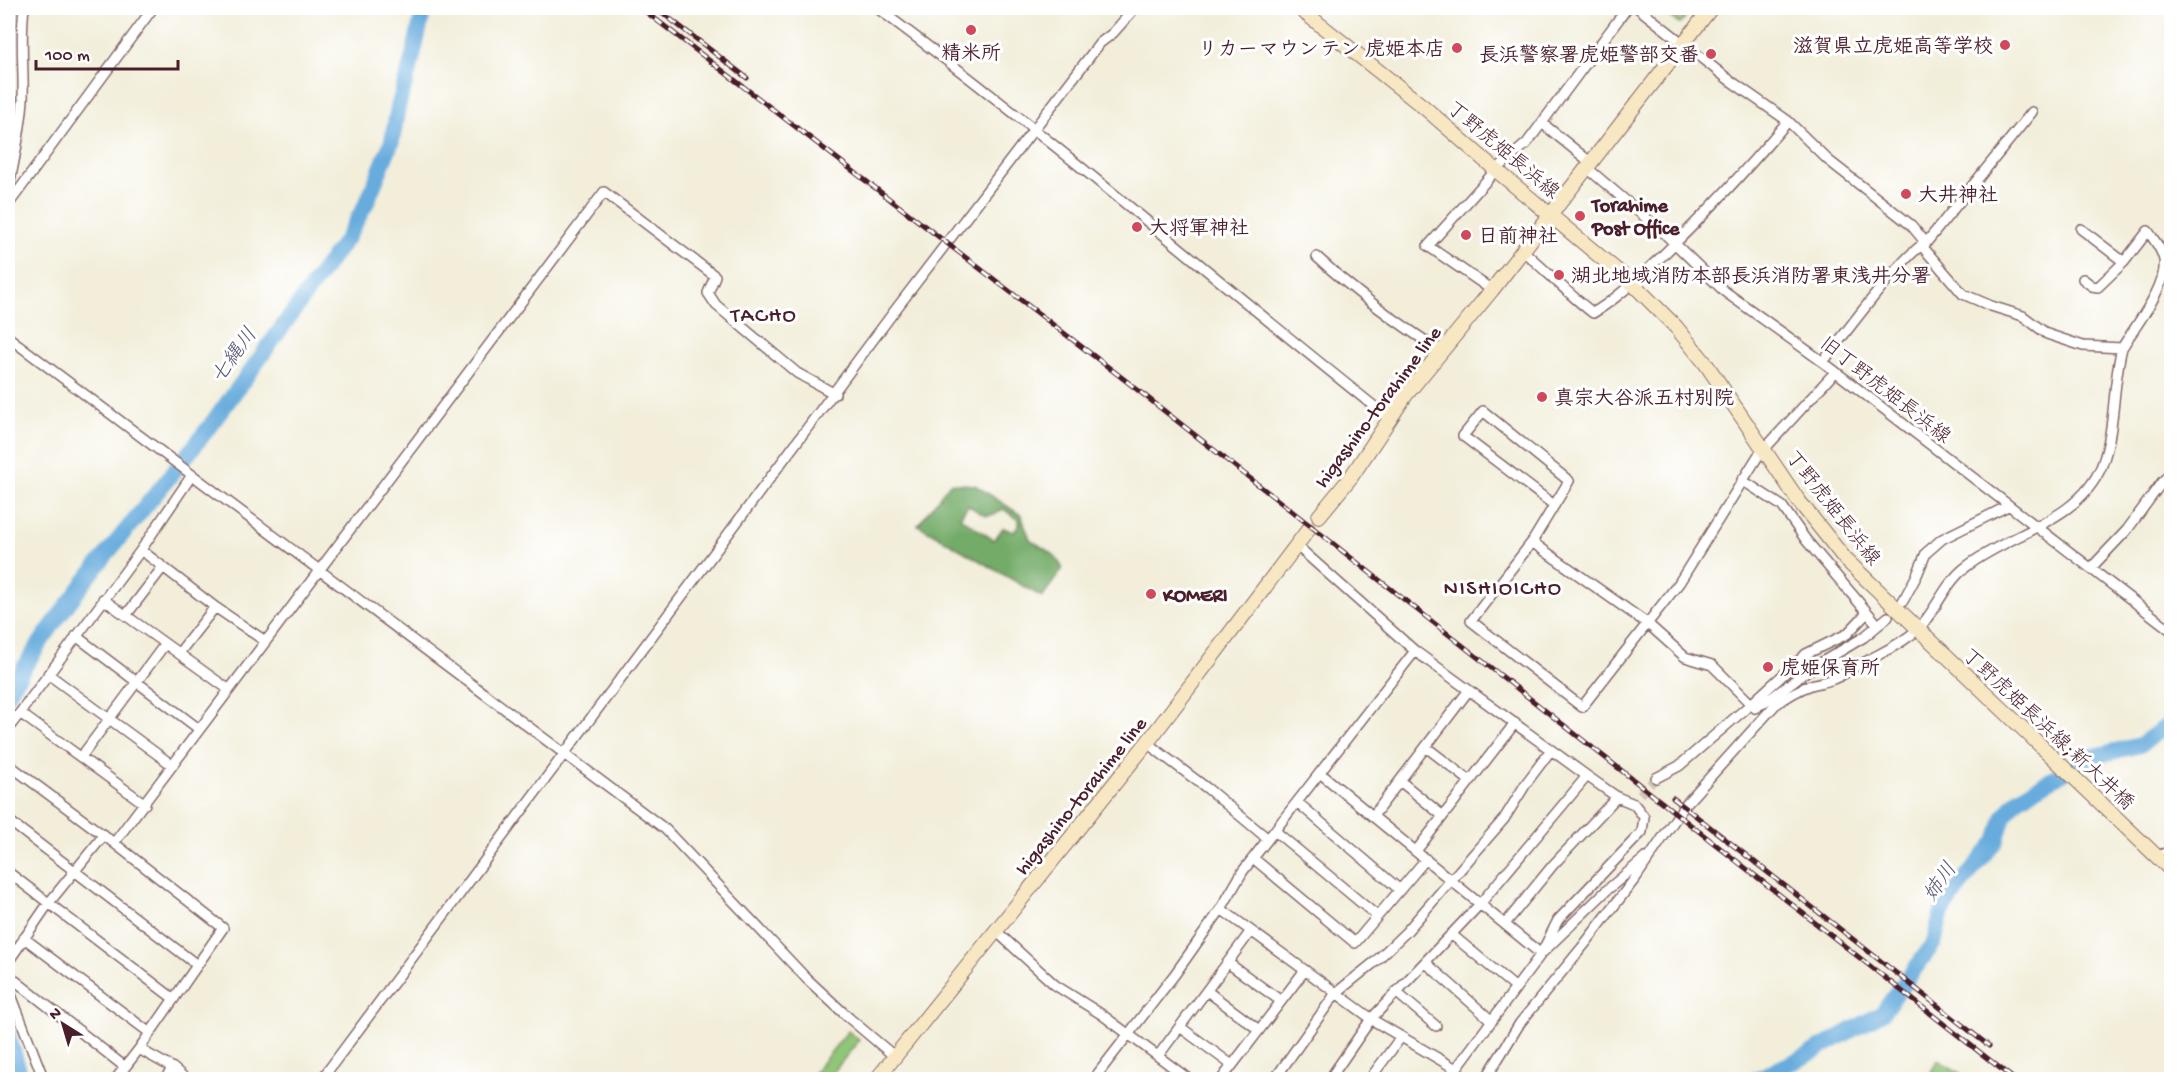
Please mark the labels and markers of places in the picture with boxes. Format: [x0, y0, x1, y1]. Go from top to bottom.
marker: 精米所 [964, 23, 978, 37]
place label: 滋賀県立虎姫高等学校 [1793, 35, 1993, 60]
place label: リカーマウンテン 虎姫本店 [1198, 38, 1445, 63]
marker: 滋賀県立虎姫高等学校 [1998, 38, 2012, 52]
marker: リカーマウンテン 虎姫本店 [1450, 41, 1464, 55]
place label: 精米所 [941, 42, 1001, 67]
place label: 長浜警察署虎姫警部交番 [1479, 44, 1699, 69]
marker: 長浜警察署虎姫警部交番 [1704, 47, 1718, 61]
place label: 大井神社 [1918, 184, 1998, 209]
marker: 大井神社 [1899, 187, 1913, 201]
place label: Torahime Post Office [1590, 196, 1680, 242]
marker: Torahime Post Office [1573, 209, 1587, 223]
place label: 大将軍神社 [1149, 217, 1249, 242]
marker: 大将軍神社 [1130, 220, 1144, 234]
place label: 日前神社 [1478, 225, 1558, 250]
marker: 日前神社 [1459, 228, 1473, 242]
place label: 湖北地域消防本部長浜消防署東浅井分署 [1571, 265, 1931, 290]
marker: 湖北地域消防本部長浜消防署東浅井分署 [1552, 268, 1566, 282]
place label: 真宗大谷派五村別院 [1554, 387, 1734, 412]
marker: 真宗大谷派五村別院 [1535, 390, 1549, 404]
place label: KOMERI [1162, 586, 1228, 609]
marker: KOMERI [1144, 587, 1158, 601]
place label: 虎姫保育所 [1780, 657, 1880, 682]
marker: 虎姫保育所 [1761, 660, 1775, 674]

